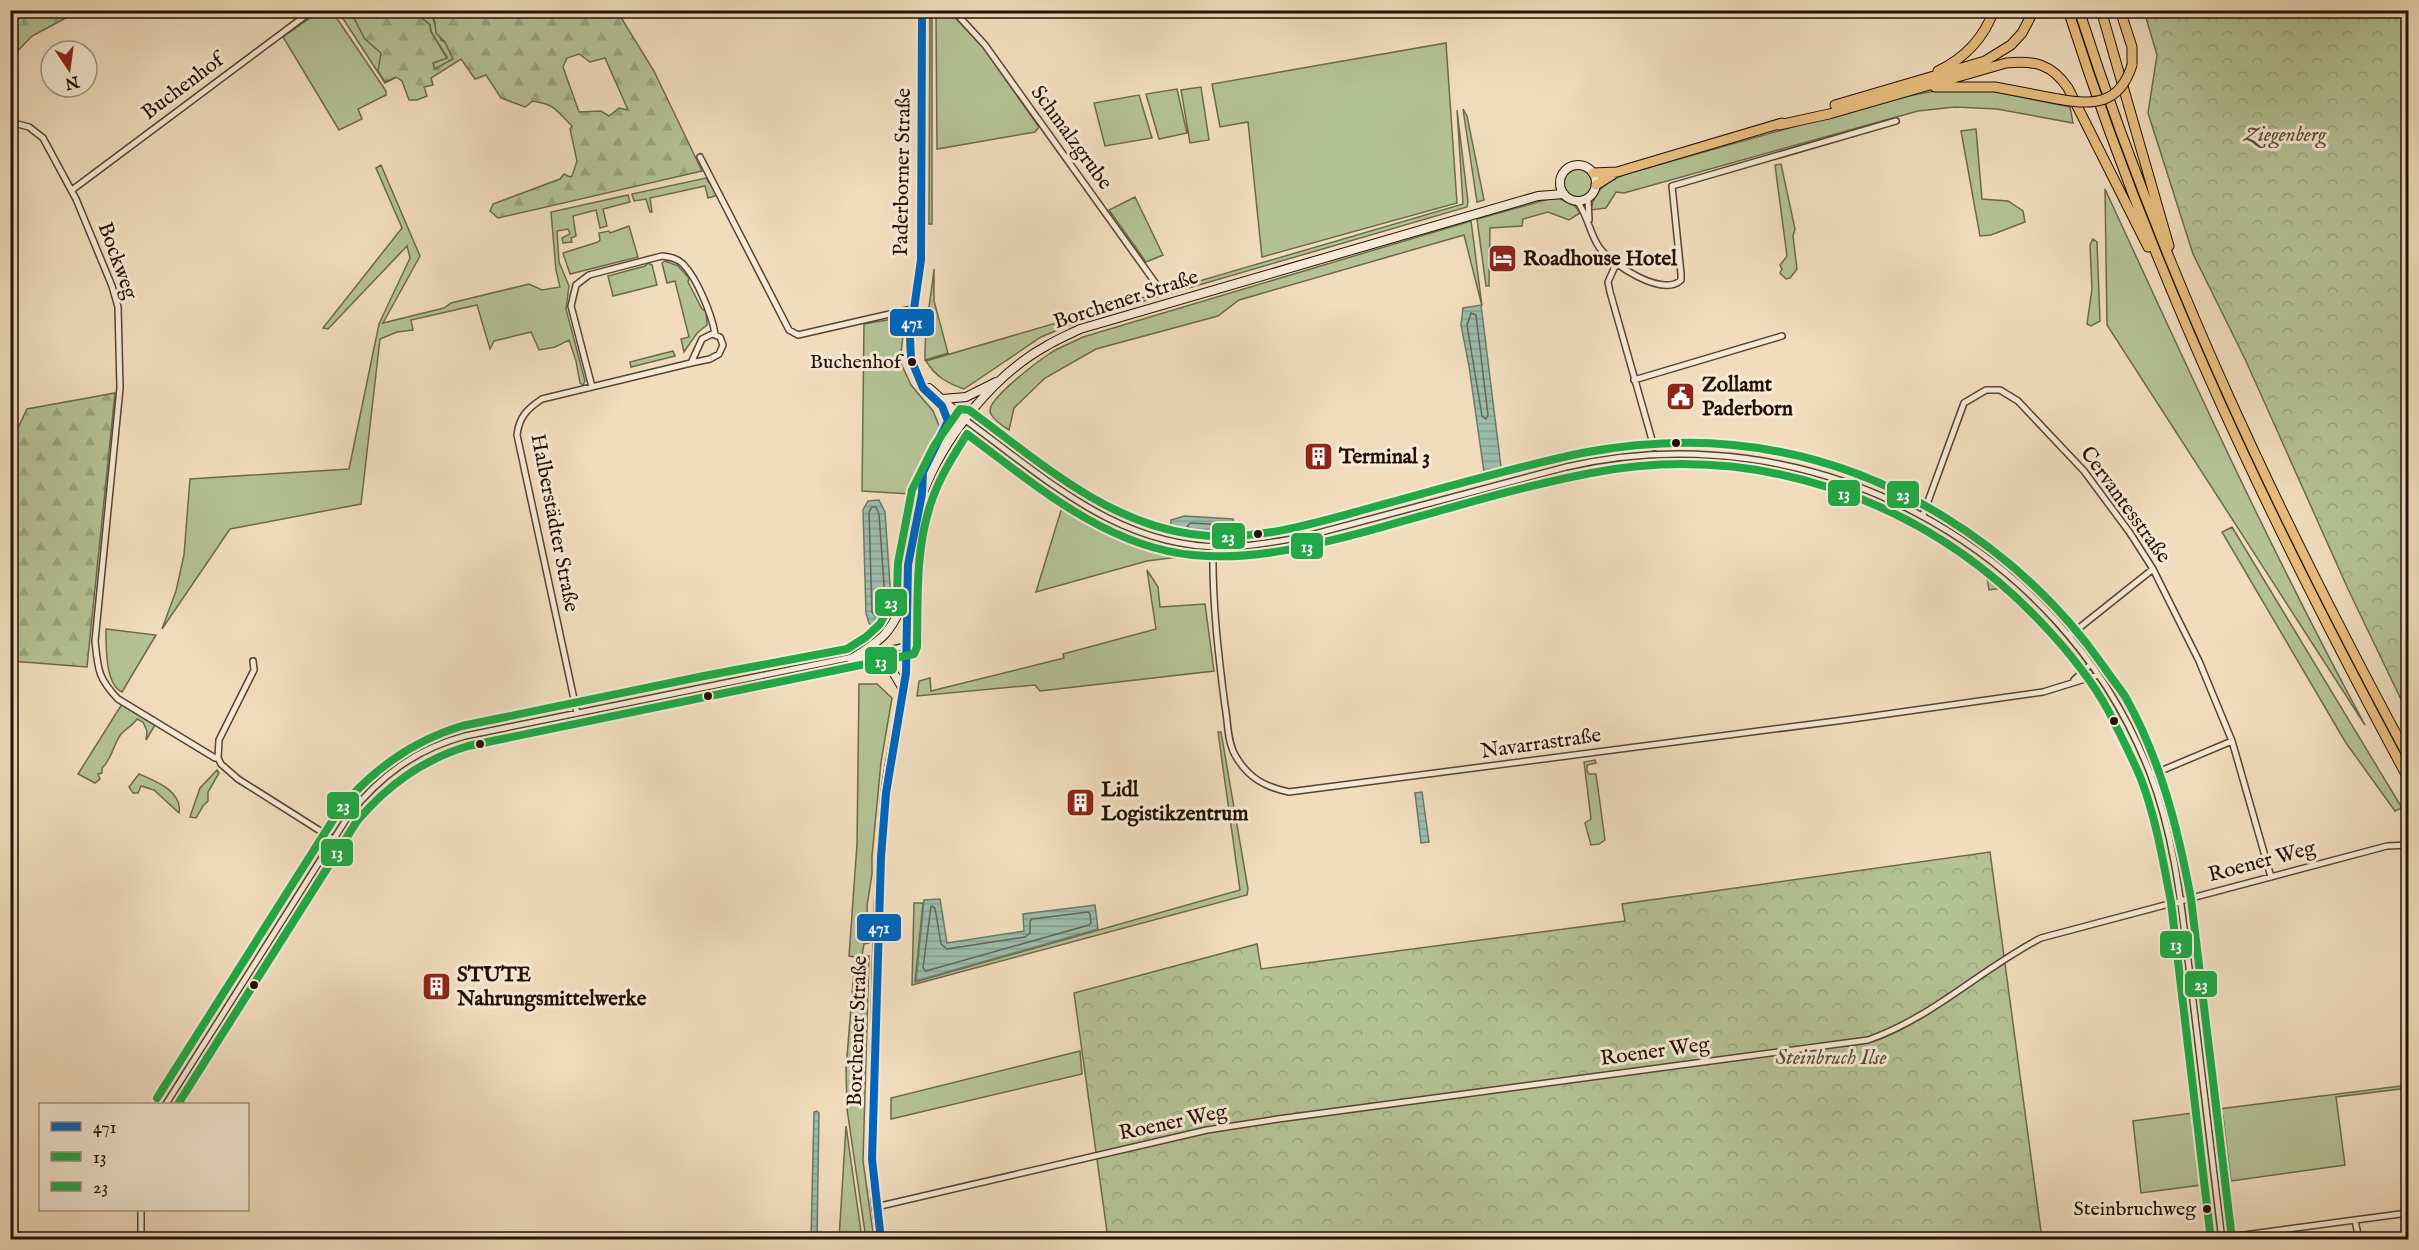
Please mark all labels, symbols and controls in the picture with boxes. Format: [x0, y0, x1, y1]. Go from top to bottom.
north arrow [39, 39, 99, 99]
street label: Buchenhof [137, 45, 232, 127]
text: N [63, 70, 82, 93]
street label: Schmalzgrube [1024, 80, 1118, 196]
street label: Paderborner Straße [888, 87, 918, 256]
park label: Ziegenberg [2242, 122, 2327, 149]
street label: Bockweg [91, 219, 144, 304]
hotel icon: Roadhouse Hotel [1486, 243, 1518, 275]
place label: Roadhouse Hotel [1523, 246, 1678, 273]
street label: Borchener Straße [1050, 264, 1202, 336]
line badge: 471 [889, 308, 935, 337]
text: 471 [902, 314, 922, 334]
place label: Buchenhof [810, 350, 905, 375]
marker: Buchenhof [906, 356, 918, 368]
place label: Zollamt Paderborn [1702, 372, 1793, 423]
public building icon: Zollamt Paderborn [1665, 381, 1697, 413]
street label: Halberstädter Straße [524, 432, 585, 615]
unlabelled marker [1670, 437, 1682, 449]
building icon: Terminal 3 [1302, 441, 1334, 473]
street label: Cervantesstraße [2074, 441, 2177, 569]
place label: Terminal 3 [1338, 444, 1430, 471]
line badge: 13 [1827, 479, 1861, 507]
line badge: 23 [1886, 480, 1920, 509]
text: 13 [1838, 485, 1850, 505]
text: 23 [1896, 486, 1910, 506]
line badge: 23 [1211, 522, 1246, 550]
text: 23 [1221, 528, 1235, 548]
unlabelled marker [1252, 528, 1264, 540]
line badge: 13 [1290, 532, 1324, 560]
text: 13 [1301, 538, 1313, 558]
line badge: 23 [874, 588, 908, 617]
text: 23 [884, 594, 898, 614]
line badge: 13 [864, 646, 898, 675]
text: 13 [875, 653, 887, 673]
unlabelled marker [702, 690, 714, 702]
unlabelled marker [2108, 715, 2120, 727]
street label: Navarrastraße [1479, 722, 1603, 766]
unlabelled marker [474, 738, 486, 750]
place label: Lidl Logistikzentrum [1101, 777, 1249, 828]
building icon: Lidl Logistikzentrum [1064, 786, 1096, 818]
line badge: 23 [326, 791, 360, 820]
text: 23 [336, 797, 350, 817]
street label: Roener Weg [2205, 835, 2319, 889]
line badge: 13 [320, 838, 354, 867]
text: 13 [331, 844, 343, 864]
line badge: 471 [856, 913, 902, 942]
text: 471 [869, 919, 889, 939]
line badge: 13 [2159, 930, 2193, 959]
text: 13 [2170, 936, 2182, 956]
street label: Borchener Straße [842, 955, 874, 1107]
place label: STUTE Nahrungsmittelwerke [456, 962, 647, 1013]
line badge: 23 [2184, 970, 2218, 998]
building icon: STUTE Nahrungsmittelwerke [420, 971, 452, 1003]
text: 23 [2194, 976, 2208, 996]
unlabelled marker [248, 979, 260, 991]
street label: Roener Weg [1599, 1031, 1712, 1073]
park label: Steinbruch Ilse [1775, 1045, 1887, 1072]
street label: Roener Weg [1116, 1098, 1230, 1148]
legend [39, 1103, 249, 1211]
text: 471 [93, 1117, 116, 1140]
text: 13 [93, 1147, 106, 1170]
text: 23 [93, 1177, 108, 1200]
place label: Steinbruchweg [2073, 1197, 2197, 1222]
marker: Steinbruchweg [2201, 1203, 2213, 1215]

